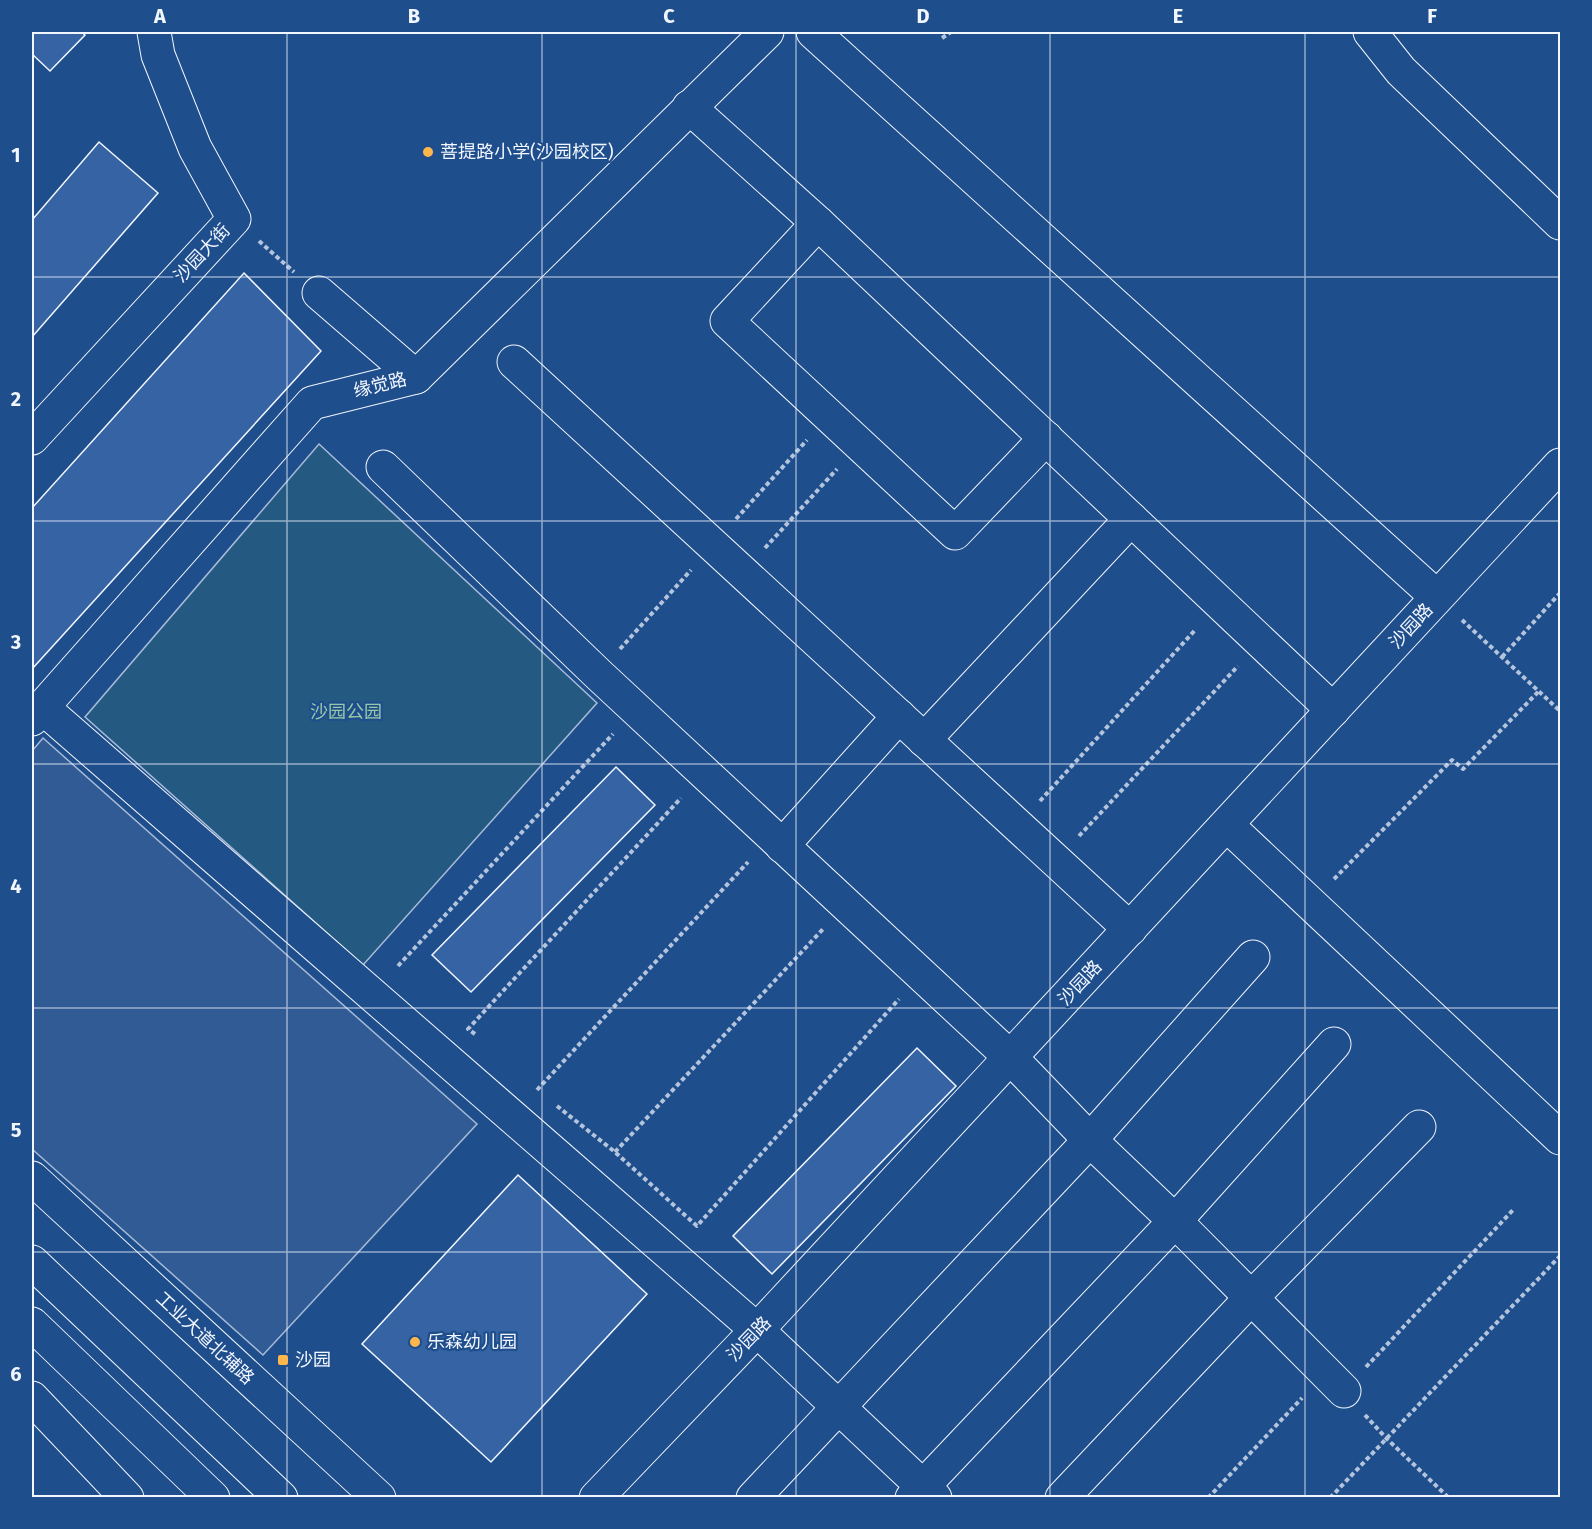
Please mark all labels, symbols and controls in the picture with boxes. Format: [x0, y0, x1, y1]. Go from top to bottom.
text: A [153, 4, 167, 28]
text: B [408, 4, 420, 28]
text: C [663, 4, 675, 28]
text: D [916, 4, 930, 28]
text: E [1173, 4, 1183, 28]
text: F [1427, 4, 1437, 28]
place label: 菩提路小学(沙园校区) [440, 141, 614, 163]
text: 1 [11, 143, 21, 167]
marker: 菩提路小学(沙园校区) [421, 145, 435, 159]
street label: 沙园大街 [169, 219, 235, 287]
street label: 缘觉路 [351, 368, 409, 402]
text: 2 [11, 387, 21, 411]
street label: 沙园路 [1385, 599, 1437, 653]
text: 3 [10, 630, 21, 654]
park label: 沙园公园 [310, 701, 382, 723]
text: 4 [10, 874, 22, 898]
street label: 沙园路 [1054, 956, 1106, 1010]
text: 5 [11, 1118, 22, 1142]
street label: 工业大道北辅路 [151, 1287, 259, 1389]
street label: 沙园路 [722, 1312, 776, 1366]
place label: 乐森幼儿园 [427, 1331, 517, 1353]
marker: 乐森幼儿园 [408, 1335, 422, 1349]
place label: 沙园 [295, 1349, 331, 1371]
marker: 沙园 [276, 1353, 290, 1367]
text: 6 [10, 1362, 22, 1386]

